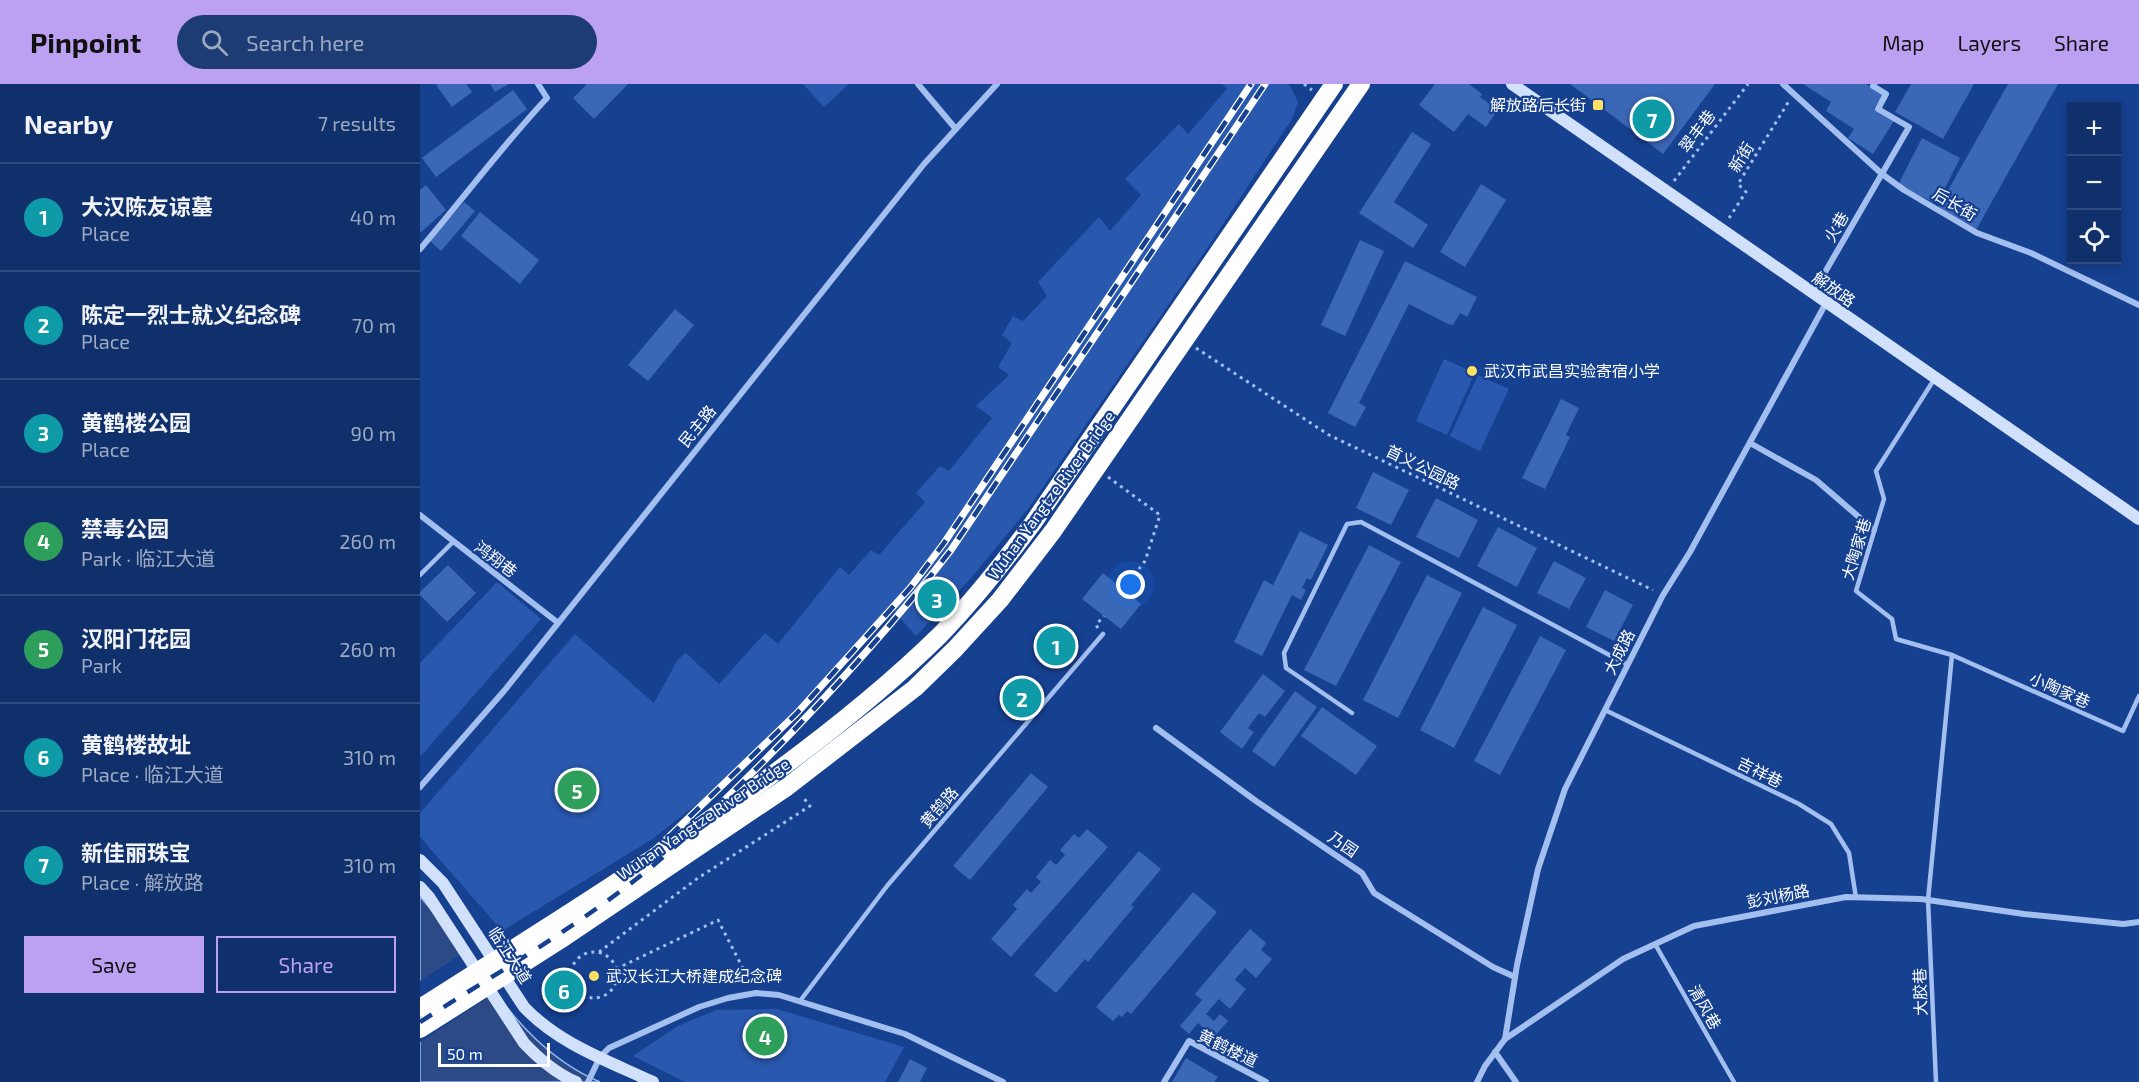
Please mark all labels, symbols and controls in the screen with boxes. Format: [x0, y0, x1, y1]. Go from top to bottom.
search box [177, 15, 597, 69]
text: Pinpoint [30, 25, 141, 59]
icon: search [198, 26, 231, 59]
text: Search here [246, 29, 364, 55]
text: Map [1882, 30, 1924, 55]
text: Layers [1957, 30, 2021, 55]
text: Share [2054, 30, 2109, 55]
place label: 解放路后长街 [1490, 95, 1586, 114]
pin: 7 [1632, 96, 1672, 141]
marker: 解放路后长街 [1591, 98, 1605, 112]
map controls [2067, 102, 2121, 264]
button: + [2067, 102, 2121, 156]
street label: 翠丰巷 [1675, 106, 1719, 156]
text: Nearby [24, 108, 113, 139]
text: 7 results [318, 111, 396, 135]
street label: 新街 [1724, 138, 1757, 175]
button: − [2067, 156, 2121, 210]
street label: 后长街 [1930, 183, 1981, 224]
text: 大汉陈友谅墓 [81, 193, 213, 219]
text: 1 [39, 205, 48, 229]
text: 40 m [350, 205, 396, 229]
street label: 火巷 [1819, 208, 1852, 245]
button: locate [2067, 210, 2121, 264]
text: Place [81, 221, 130, 245]
street label: 解放路 [1809, 267, 1859, 310]
text: 陈定一烈士就义纪念碑 [81, 301, 301, 327]
text: 2 [38, 313, 49, 337]
text: 70 m [352, 313, 396, 337]
text: Place [81, 329, 130, 353]
place label: 武汉市武昌实验寄宿小学 [1484, 361, 1660, 380]
marker: 武汉市武昌实验寄宿小学 [1465, 364, 1479, 378]
street label: 民主路 [674, 401, 719, 450]
street label: Wuhan Yangtze River Bridge [983, 407, 1118, 583]
text: 黄鹤楼公园 [81, 409, 191, 435]
text: 3 [38, 421, 49, 445]
text: 90 m [351, 421, 396, 445]
text: Place [81, 437, 130, 461]
street label: 首义公园路 [1383, 440, 1463, 493]
text: 禁毒公园 [81, 515, 169, 541]
street label: 大陶家巷 [1837, 515, 1874, 582]
text: 4 [37, 529, 50, 553]
text: 260 m [339, 529, 396, 553]
street label: 鸿翔巷 [471, 537, 521, 581]
text: Park · 临江大道 [81, 546, 215, 570]
your location [1116, 570, 1145, 599]
pin: 3 [918, 576, 956, 622]
pin: 1 [1036, 624, 1076, 668]
text: 汉阳门花园 [81, 625, 191, 651]
street label: 大成路 [1599, 626, 1638, 677]
text: 5 [38, 637, 49, 661]
text: 260 m [339, 637, 396, 661]
text: Park [81, 653, 122, 677]
street label: 小陶家巷 [2027, 668, 2093, 711]
pin: 2 [1002, 676, 1042, 720]
text: 黄鹤楼故址 [81, 731, 191, 757]
text: 6 [38, 745, 49, 769]
text: 310 m [343, 745, 396, 769]
street label: 吉祥巷 [1734, 752, 1786, 791]
street label: Wuhan Yangtze River Bridge [613, 754, 792, 883]
text: Place · 临江大道 [81, 762, 224, 786]
pin: 5 [558, 768, 596, 812]
street label: 黄鹄路 [916, 782, 962, 831]
street label: 乃园 [1325, 827, 1362, 860]
text: 新佳丽珠宝 [81, 839, 191, 865]
text: 7 [38, 853, 49, 877]
text: 310 m [343, 853, 396, 877]
text: Place · 解放路 [81, 870, 204, 894]
street label: 彭刘杨路 [1745, 880, 1811, 911]
street label: 临江大道 [485, 923, 536, 987]
button: Save [24, 936, 204, 993]
button: Share [216, 936, 396, 993]
place label: 武汉长江大桥建成纪念碑 [606, 966, 782, 985]
pin: 6 [544, 968, 584, 1012]
street label: 大胶巷 [1909, 968, 1930, 1016]
marker: 武汉长江大桥建成纪念碑 [587, 969, 601, 983]
street label: 清风巷 [1685, 981, 1726, 1032]
pin: 4 [746, 1014, 784, 1058]
street label: 黄鹤楼道 [1195, 1025, 1261, 1070]
scale bar [438, 1040, 550, 1068]
text: 50 m [447, 1044, 483, 1063]

